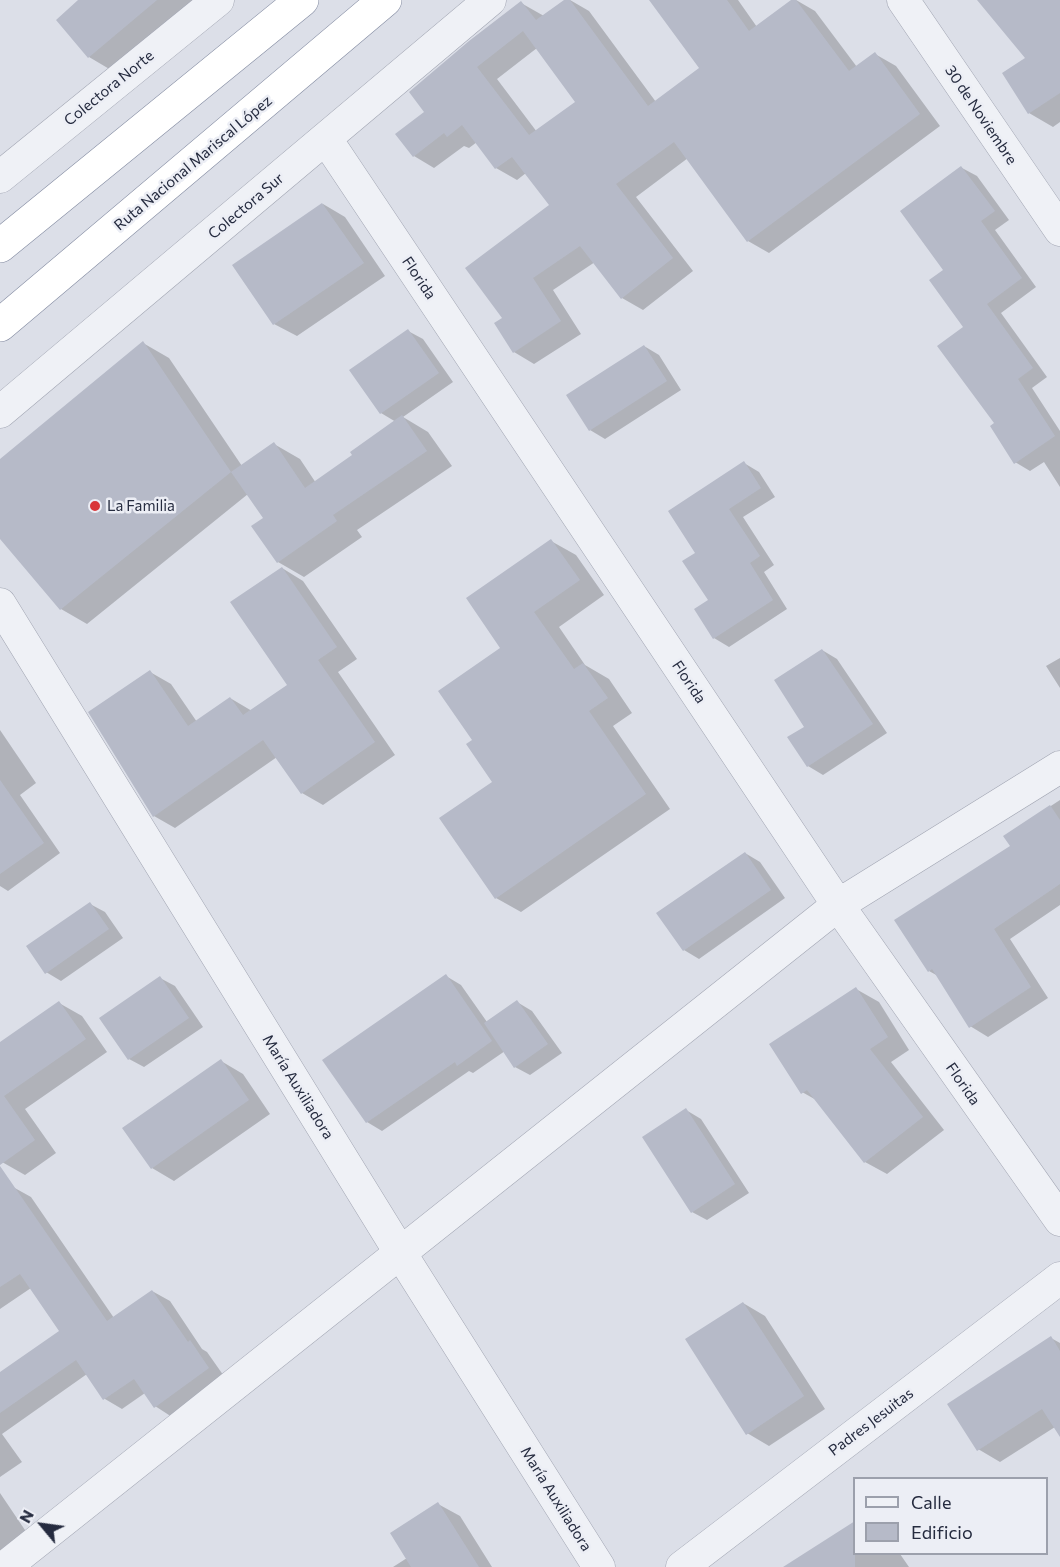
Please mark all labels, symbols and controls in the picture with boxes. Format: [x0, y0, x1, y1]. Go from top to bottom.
street label: Colectora Norte [61, 46, 157, 130]
street label: 30 de Noviembre [941, 62, 1021, 168]
street label: Ruta Nacional Mariscal López [111, 92, 275, 234]
street label: Colectora Sur [205, 169, 287, 243]
street label: Florida [398, 253, 440, 303]
place label: La Familia [107, 497, 175, 515]
marker: La Familia [88, 499, 102, 513]
street label: Florida [668, 657, 710, 707]
street label: María Auxiliadora [259, 1031, 337, 1143]
street label: Florida [942, 1059, 984, 1109]
street label: Padres Jesuitas [825, 1384, 917, 1460]
street label: María Auxiliadora [517, 1443, 595, 1555]
legend [853, 1477, 1048, 1555]
text: Calle [911, 1491, 951, 1513]
north arrow [12, 1495, 72, 1555]
text: N [15, 1506, 37, 1526]
text: Edificio [911, 1521, 973, 1543]

